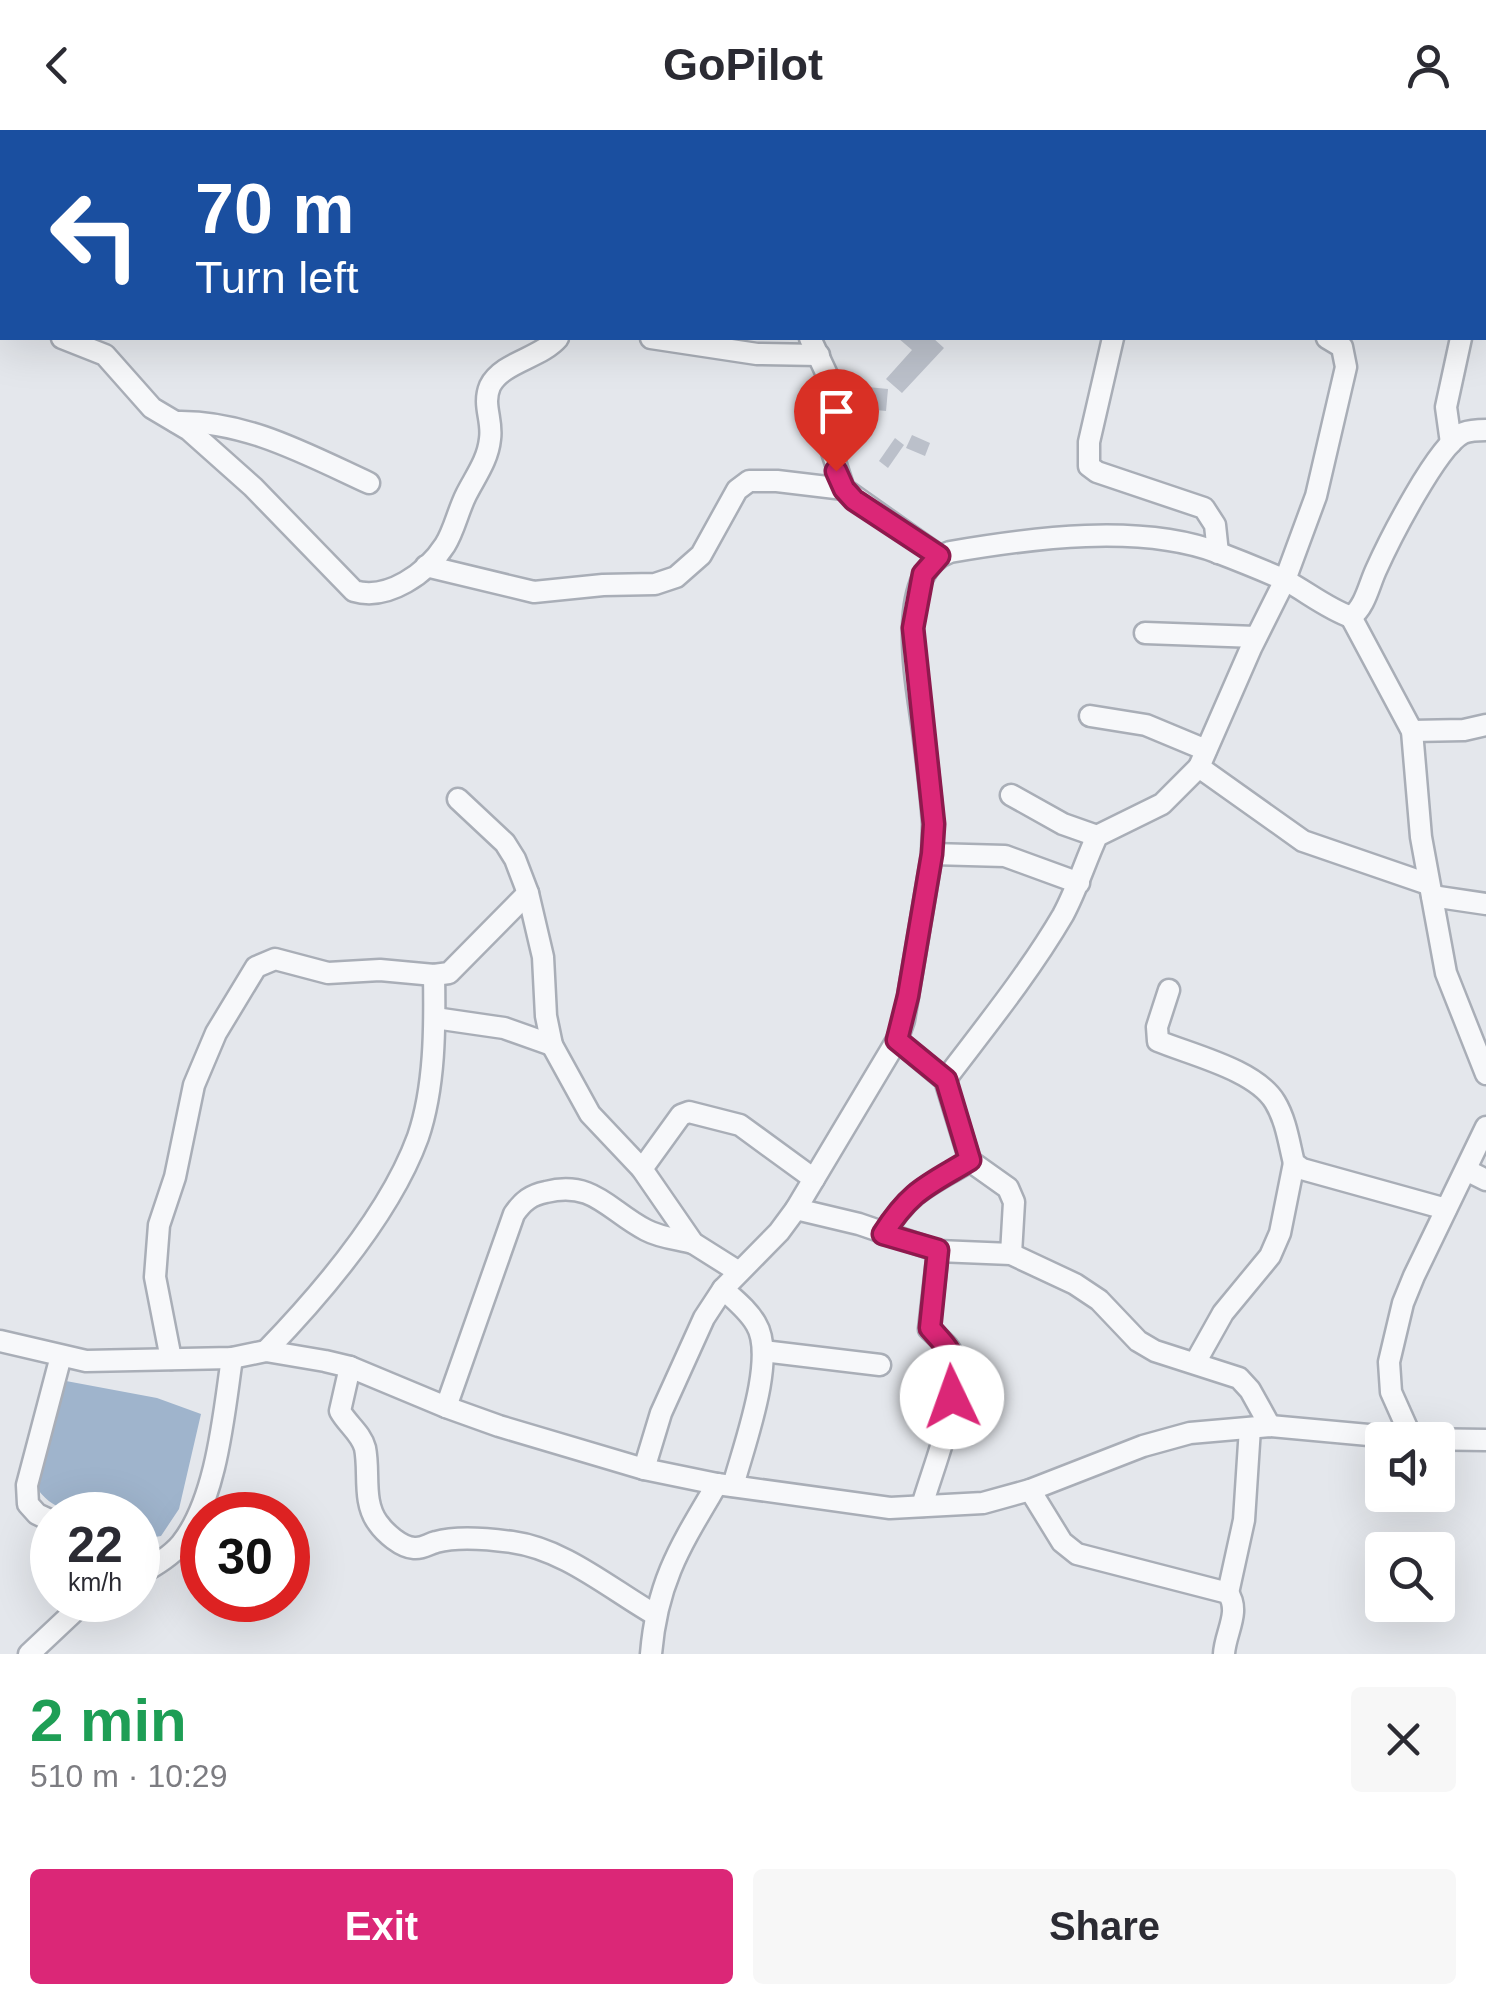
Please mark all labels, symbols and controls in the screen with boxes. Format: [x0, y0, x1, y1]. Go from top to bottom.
icon: back [30, 38, 85, 93]
icon: person [1401, 38, 1456, 93]
text: GoPilot [663, 39, 823, 90]
icon: left [30, 170, 160, 300]
text: 70 m [195, 170, 355, 248]
text: Turn left [195, 252, 358, 303]
pin [794, 369, 879, 472]
icon: arrive [809, 384, 864, 439]
position arrow [900, 1345, 1004, 1449]
map controls [1365, 1422, 1455, 1622]
button: sound [1365, 1422, 1455, 1512]
speed limit sign: 30 [180, 1492, 310, 1622]
text: 22 [67, 1517, 123, 1573]
button: search [1365, 1532, 1455, 1622]
text: km/h [68, 1568, 122, 1596]
text: 2 min [30, 1687, 187, 1754]
button: close [1351, 1687, 1456, 1792]
text: 510 m · 10:29 [30, 1758, 227, 1794]
button: Exit [30, 1869, 733, 1984]
button: Share [753, 1869, 1456, 1984]

